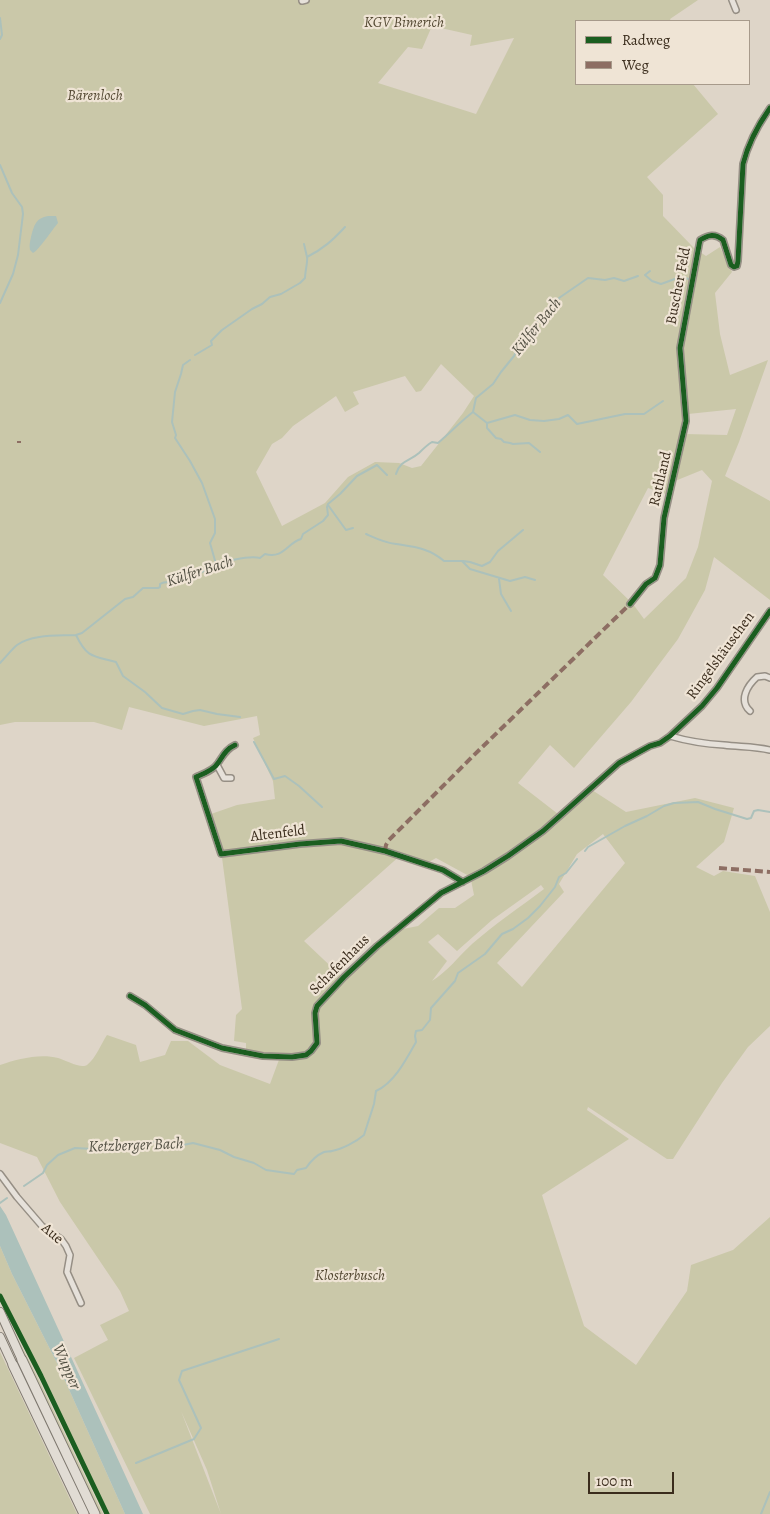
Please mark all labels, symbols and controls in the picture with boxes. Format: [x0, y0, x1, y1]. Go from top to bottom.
park label: KGV Bimerich [364, 14, 444, 32]
legend [575, 20, 750, 85]
text: Radweg [622, 30, 670, 50]
text: Weg [622, 55, 649, 75]
park label: Bärenloch [67, 87, 123, 105]
street label: Buscher Feld [663, 246, 695, 326]
water label: Külfer Bach [508, 294, 566, 360]
street label: Rathland [646, 450, 676, 508]
water label: Külfer Bach [164, 552, 236, 592]
street label: Ringelshäuschen [683, 609, 759, 703]
street label: Altenfeld [250, 822, 306, 846]
street label: Schafenhaus [306, 931, 374, 999]
water label: Ketzberger Bach [88, 1135, 184, 1157]
street label: Aue [37, 1220, 67, 1248]
park label: Klosterbusch [315, 1267, 385, 1285]
water label: Wupper [48, 1341, 84, 1393]
scale bar [590, 1462, 676, 1494]
text: 100 m [596, 1471, 633, 1491]

